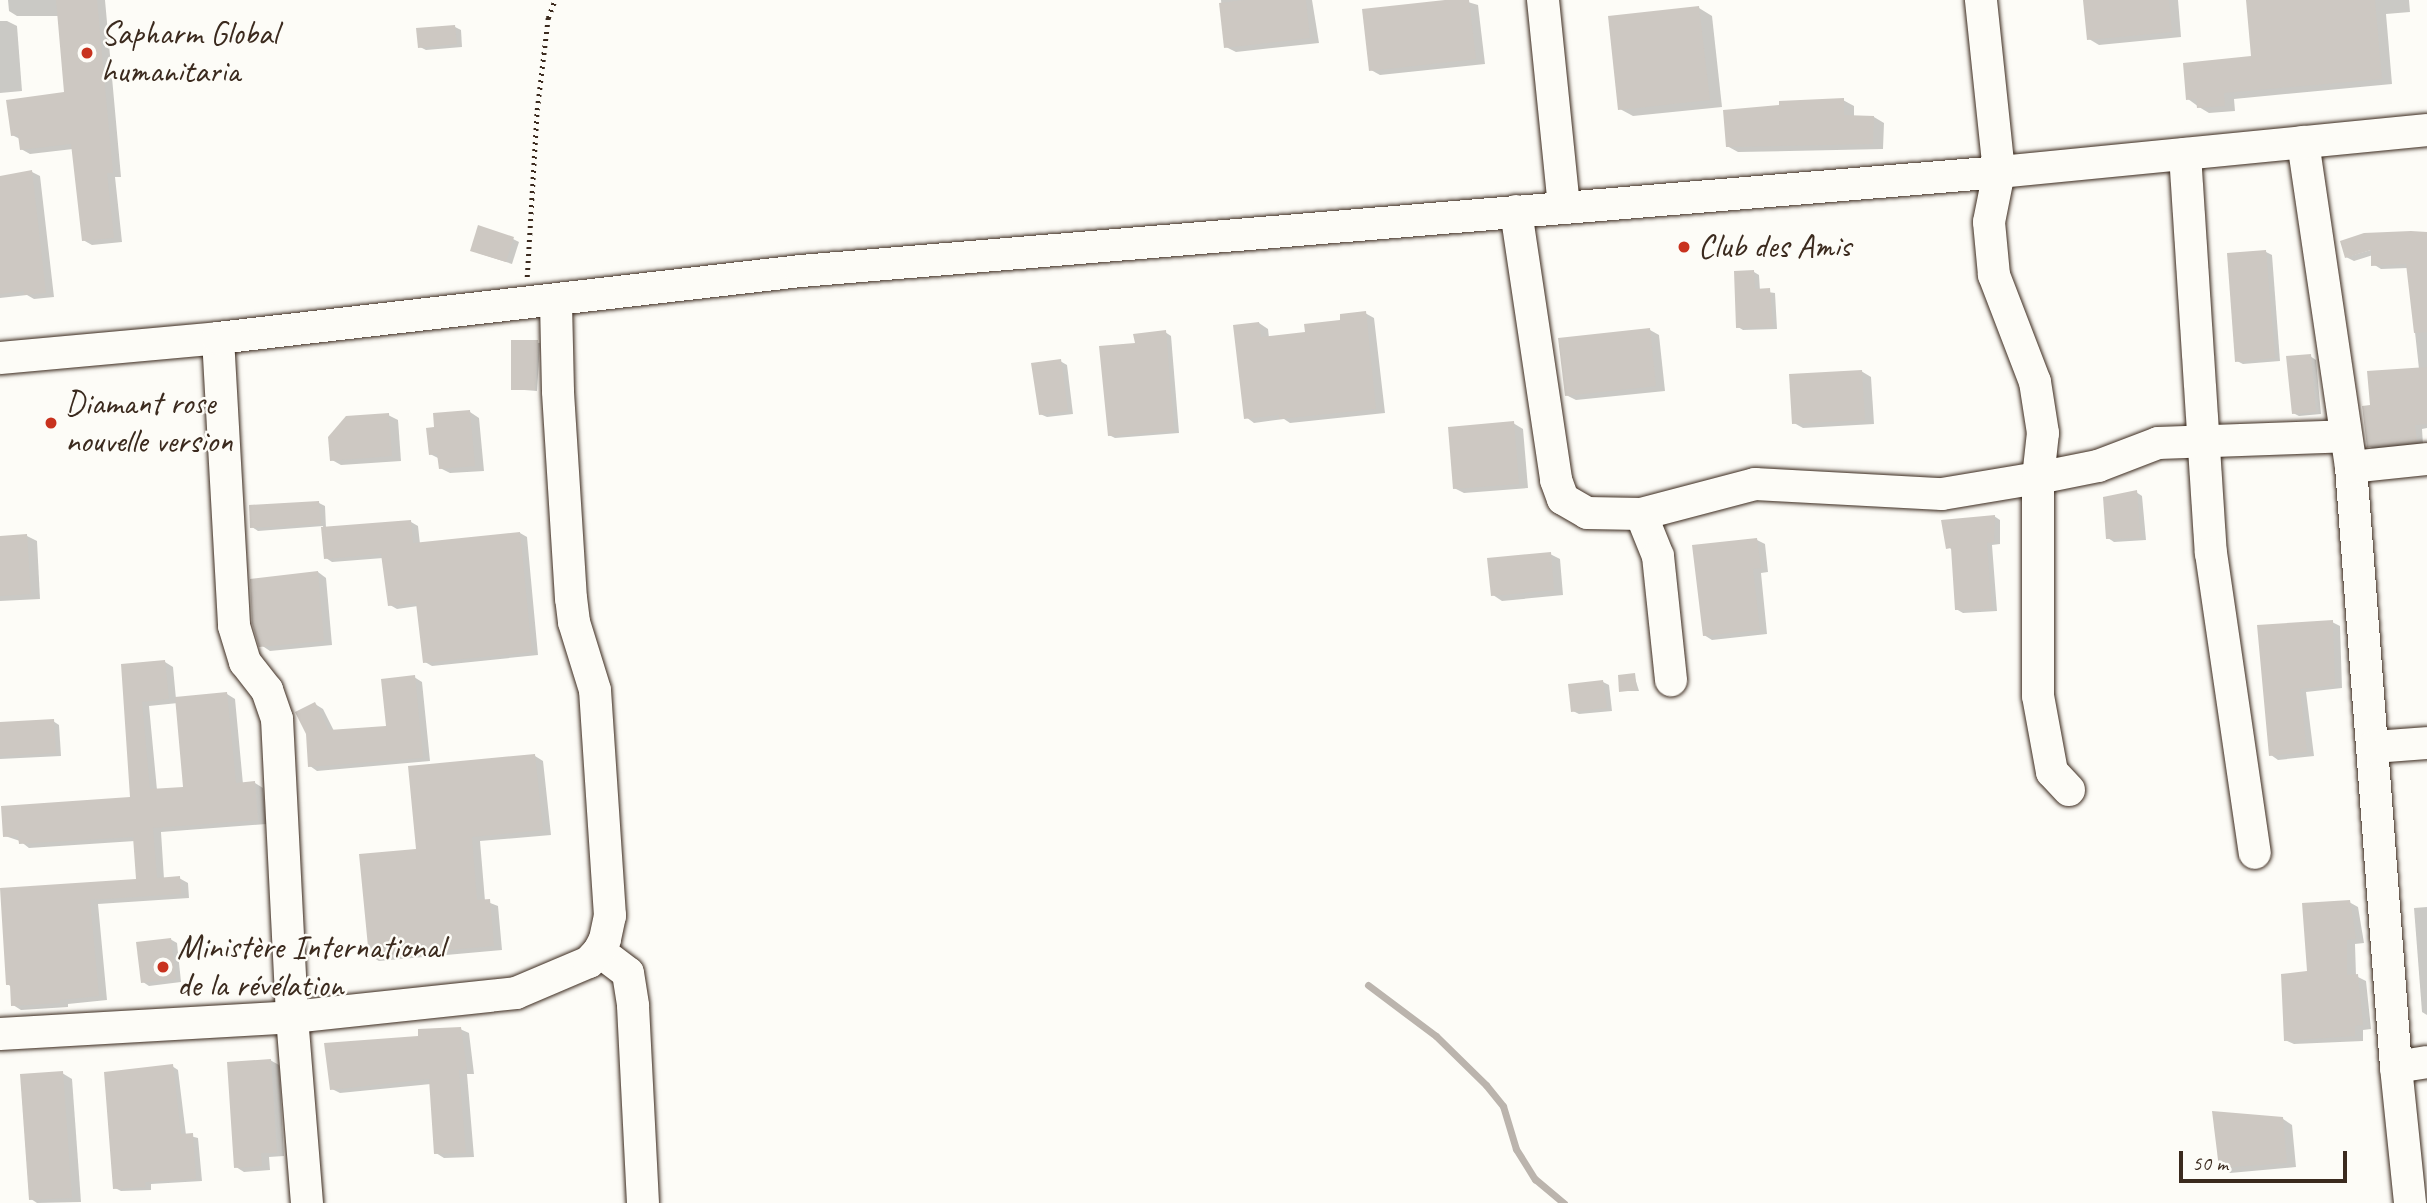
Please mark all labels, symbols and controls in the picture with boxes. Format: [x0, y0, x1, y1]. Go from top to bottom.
place label: Sapharm Global humanitaria [101, 14, 277, 92]
marker: Sapharm Global humanitaria [79, 45, 95, 61]
place label: Club des Amis [1698, 227, 1849, 267]
marker: Club des Amis [1676, 239, 1692, 255]
place label: Diamant rose nouvelle version [65, 384, 233, 462]
marker: Diamant rose nouvelle version [43, 415, 59, 431]
place label: Ministère International de la révélation [177, 928, 444, 1006]
marker: Ministère International de la révélation [155, 959, 171, 975]
scale bar [2182, 1136, 2350, 1180]
text: 50 m [2192, 1150, 2228, 1176]

